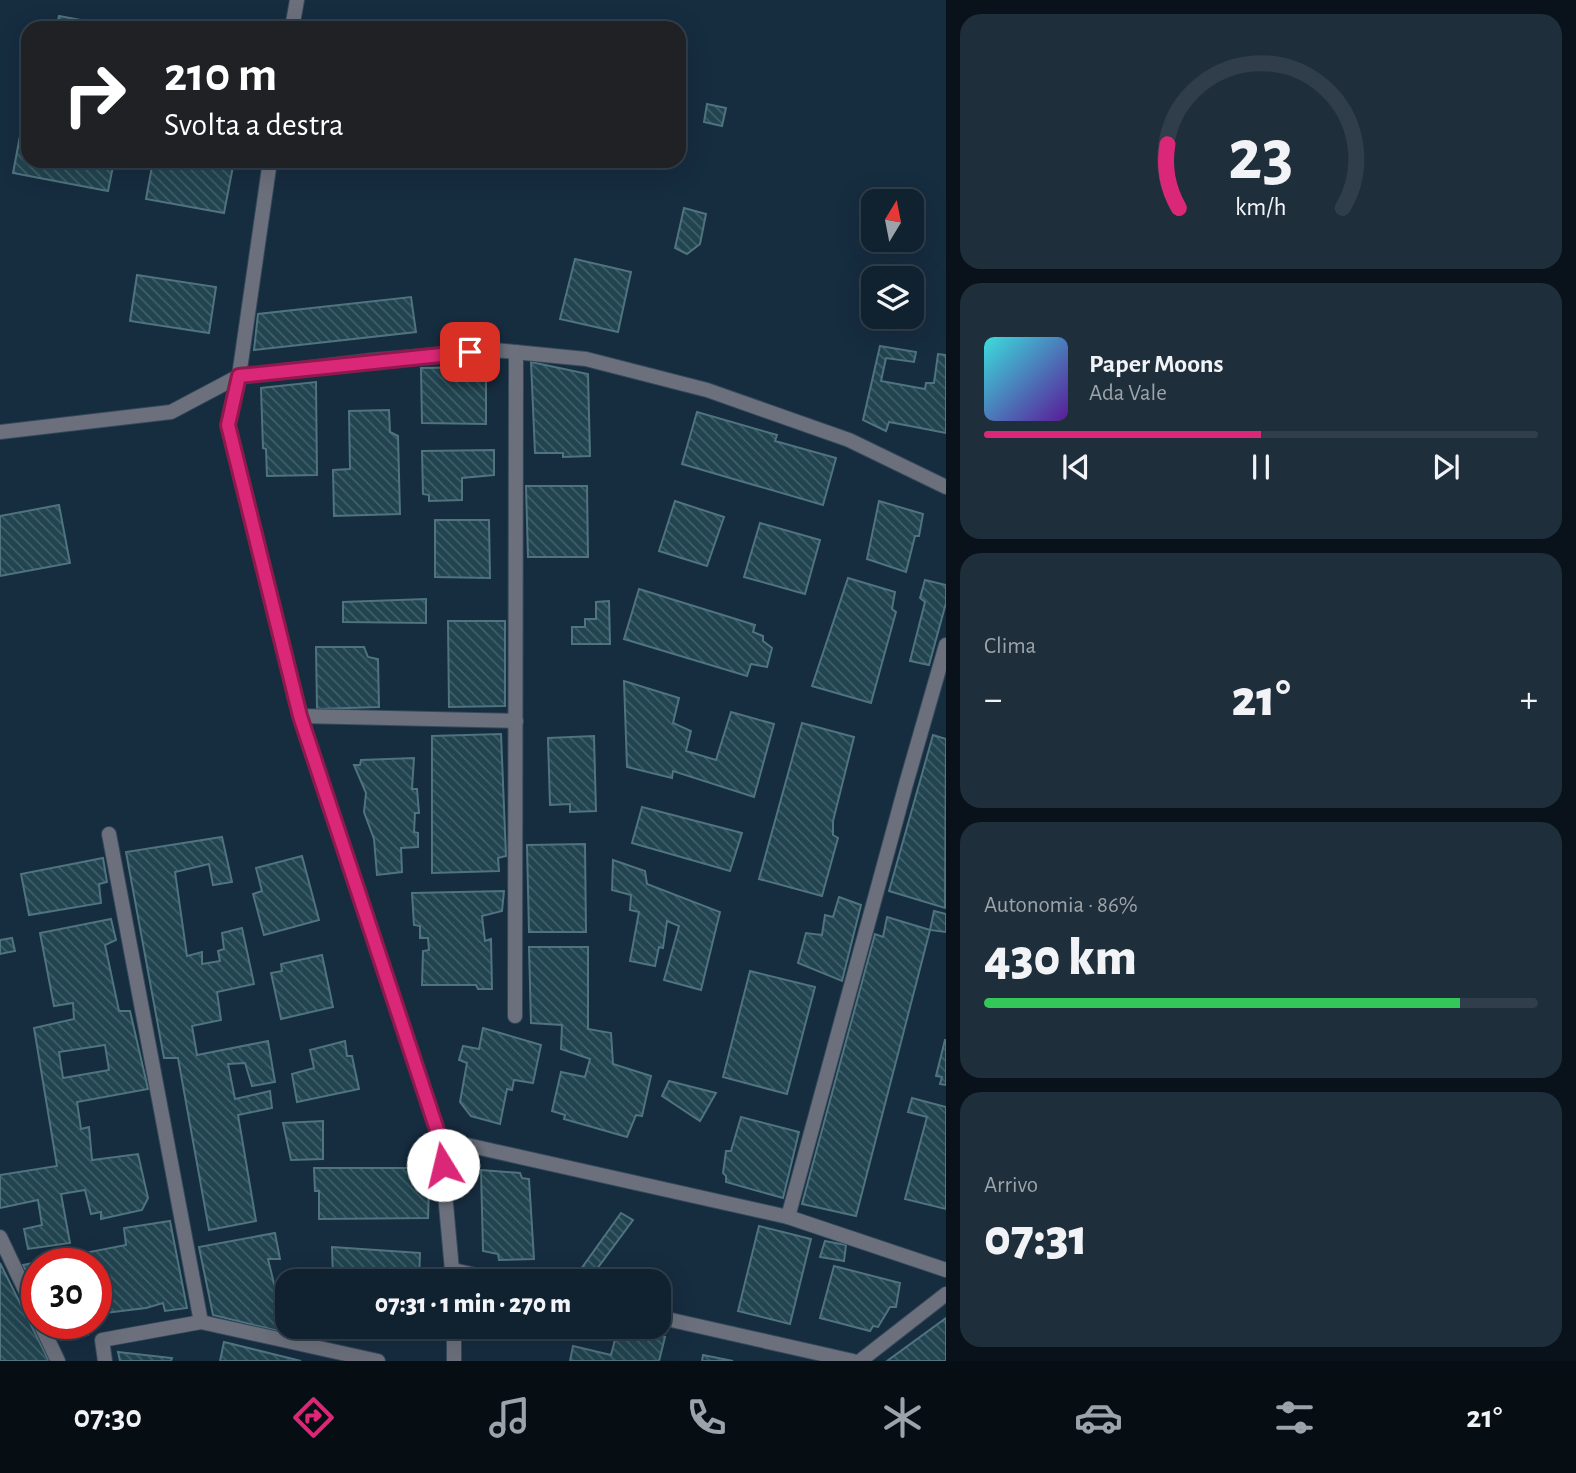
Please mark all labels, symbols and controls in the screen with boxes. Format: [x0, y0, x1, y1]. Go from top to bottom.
icon: right [49, 49, 140, 140]
text: 210 m [164, 51, 277, 100]
text: Svolta a destra [164, 109, 344, 141]
text: 23 [1228, 120, 1294, 193]
north arrow [861, 189, 924, 252]
map controls [861, 189, 924, 329]
text: km/h [1235, 195, 1287, 220]
button: layers [861, 266, 924, 329]
pin [440, 322, 500, 382]
icon: arrive [451, 333, 489, 371]
text: Paper Moons [1089, 351, 1224, 377]
text: Ada Vale [1089, 382, 1167, 405]
icon: previous [1057, 448, 1095, 486]
icon: pause [1242, 448, 1280, 486]
icon: next [1427, 448, 1465, 486]
text: Clima [984, 635, 1036, 658]
text: 21° [1231, 673, 1291, 725]
text: − [984, 681, 1002, 719]
text: + [1520, 681, 1538, 719]
text: Autonomia · 86% [984, 894, 1138, 917]
text: 430 km [984, 932, 1137, 984]
position arrow [406, 1128, 480, 1202]
text: Arrivo [984, 1174, 1038, 1197]
text: 07:31 [984, 1212, 1088, 1264]
speed limit sign: 30 [21, 1248, 112, 1339]
text: 07:31 · 1 min · 270 m [375, 1291, 571, 1317]
icon: directions [289, 1393, 338, 1442]
icon: music [485, 1393, 534, 1442]
icon: phone [682, 1393, 731, 1442]
icon: climate [878, 1393, 927, 1442]
icon: car [1074, 1393, 1123, 1442]
icon: filters [1270, 1393, 1319, 1442]
text: 07:30 [74, 1401, 142, 1433]
text: 21° [1466, 1401, 1502, 1433]

